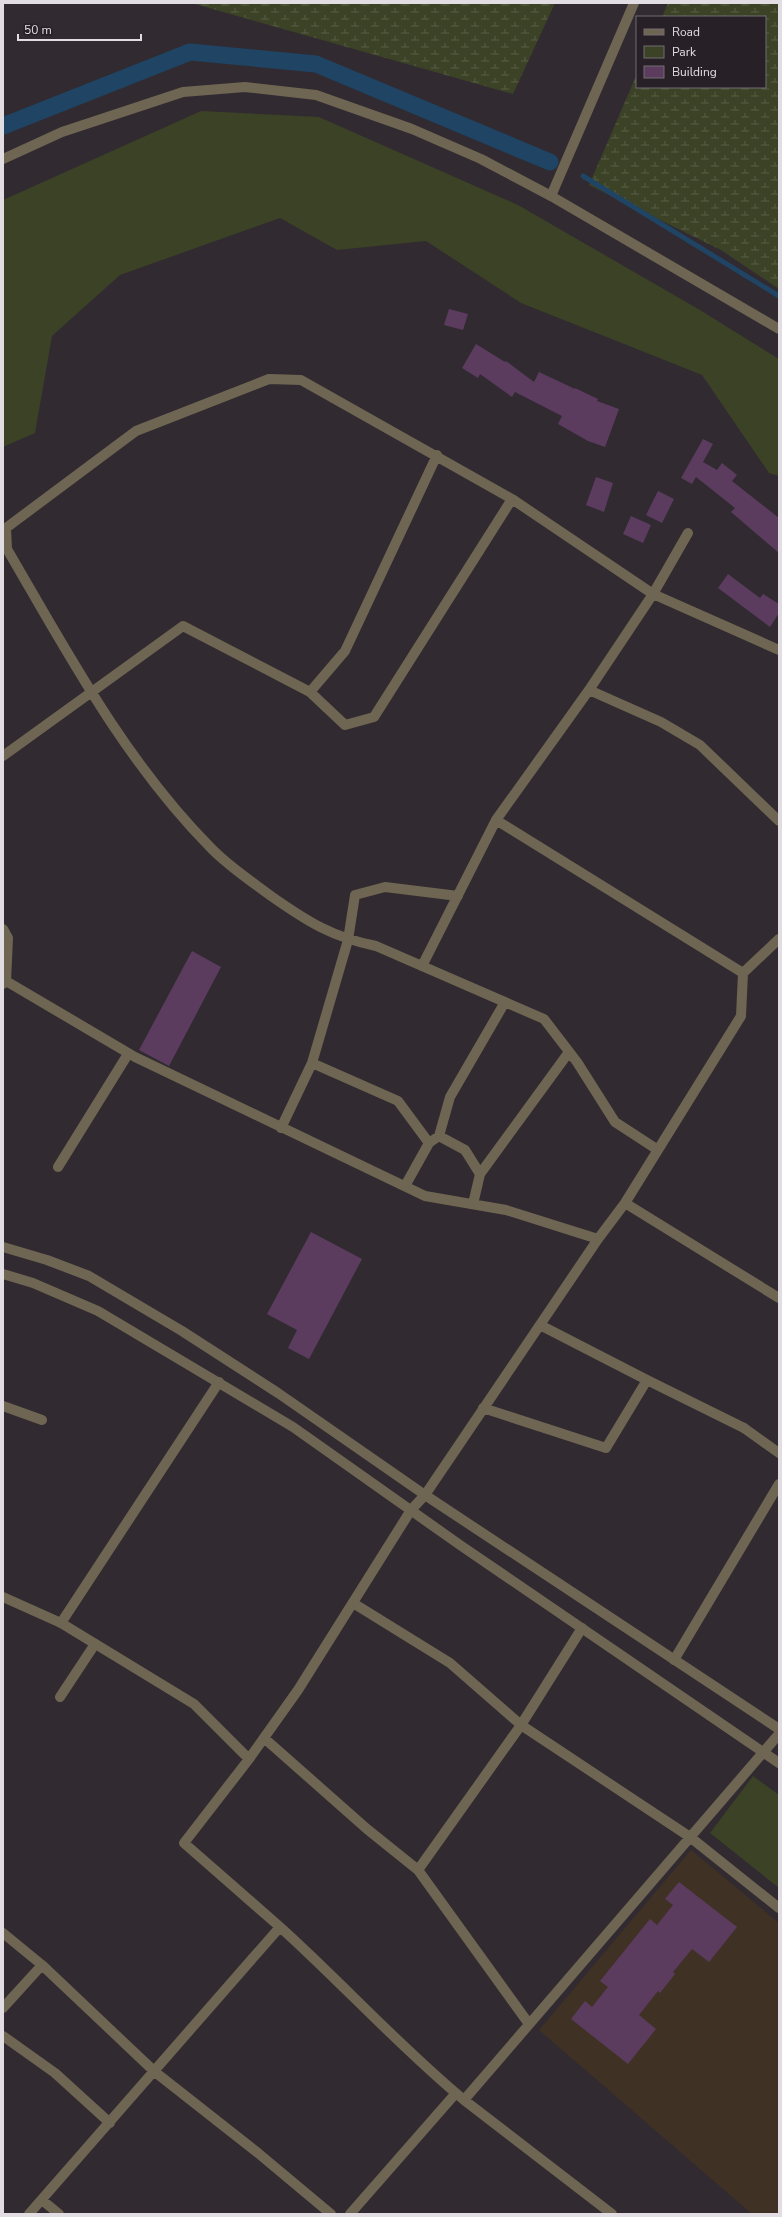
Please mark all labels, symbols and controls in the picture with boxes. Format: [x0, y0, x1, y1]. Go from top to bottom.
scale bar [18, 16, 141, 42]
legend [636, 16, 766, 88]
text: 50 m [24, 22, 52, 38]
text: Road [672, 24, 700, 40]
text: Park [672, 44, 697, 60]
text: Building [672, 64, 717, 80]

